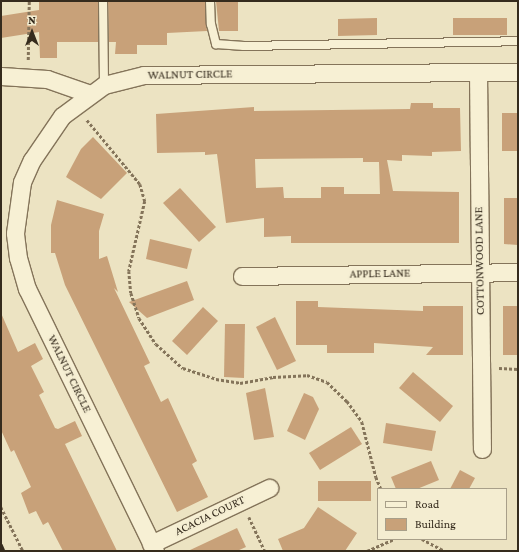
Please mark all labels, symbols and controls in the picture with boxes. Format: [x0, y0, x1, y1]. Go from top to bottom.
north arrow [12, 12, 52, 52]
text: N [28, 14, 36, 26]
street label: WALNUT CIRCLE [148, 67, 232, 83]
street label: COTTONWOOD LANE [472, 207, 488, 315]
street label: APPLE LANE [349, 266, 411, 282]
street label: WALNUT CIRCLE [44, 333, 94, 415]
legend [377, 488, 507, 540]
street label: ACACIA COURT [173, 493, 247, 539]
text: Road [415, 497, 439, 511]
text: Building [415, 517, 456, 531]

